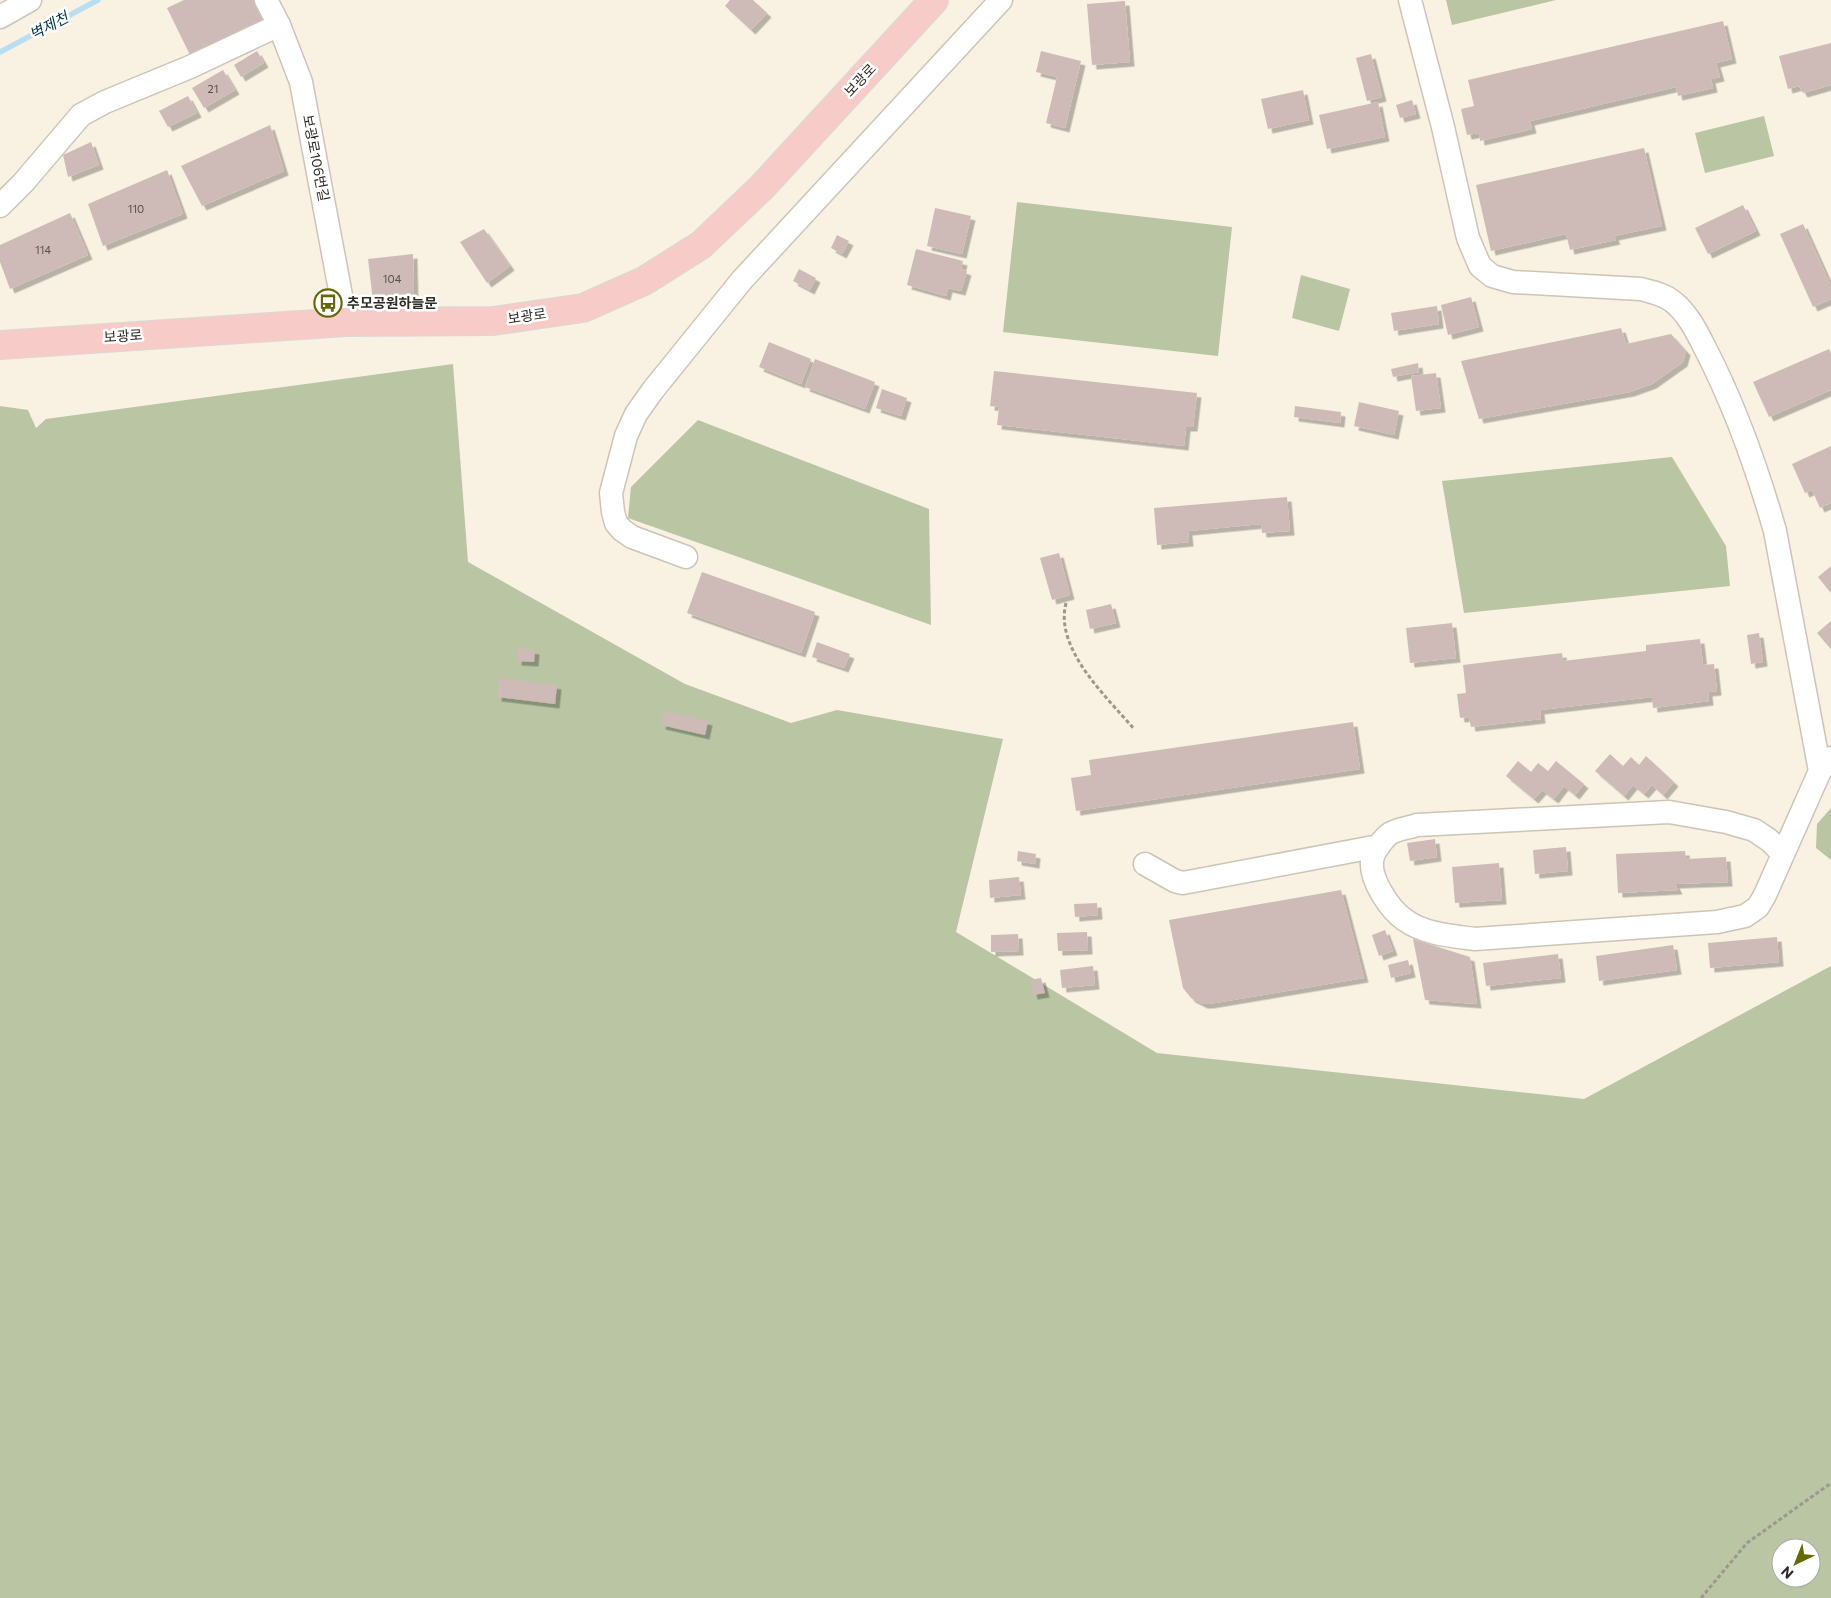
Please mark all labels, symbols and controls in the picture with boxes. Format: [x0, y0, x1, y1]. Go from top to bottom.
water label: 벽제천 [26, 6, 73, 43]
street label: 보광로 [840, 60, 879, 100]
house number: 21 [208, 82, 218, 95]
street label: 보광로106번길 [300, 113, 333, 203]
house number: 110 [128, 202, 144, 215]
house number: 114 [35, 243, 51, 256]
house number: 104 [383, 272, 402, 285]
bus stop icon: 추모공원하늘문 [313, 288, 343, 318]
place label: 추모공원하늘문 [347, 294, 437, 311]
street label: 보광로 [507, 304, 547, 327]
street label: 보광로 [103, 326, 143, 345]
north arrow [1771, 1538, 1821, 1588]
text: N [1777, 1563, 1796, 1583]

